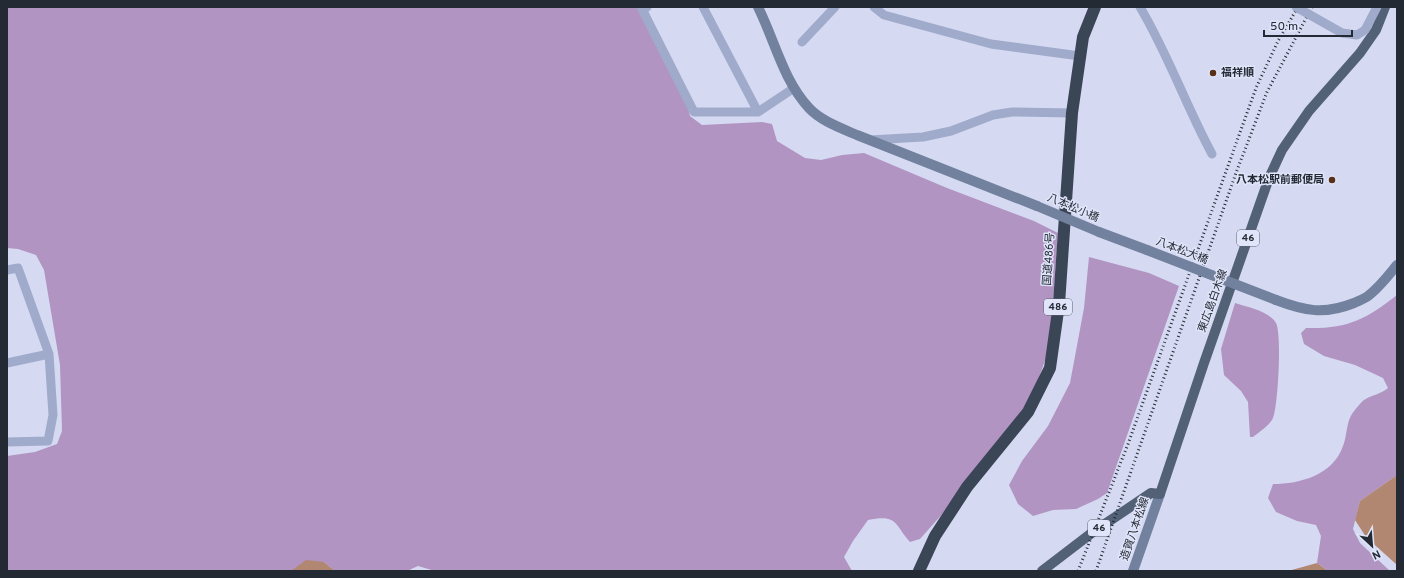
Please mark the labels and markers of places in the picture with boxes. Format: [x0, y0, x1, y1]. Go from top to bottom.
place label: 福祥順 [1221, 66, 1254, 80]
marker: 福祥順 [1208, 68, 1218, 78]
place label: 八本松駅前郵便局 [1236, 173, 1324, 187]
marker: 八本松駅前郵便局 [1327, 175, 1337, 185]

